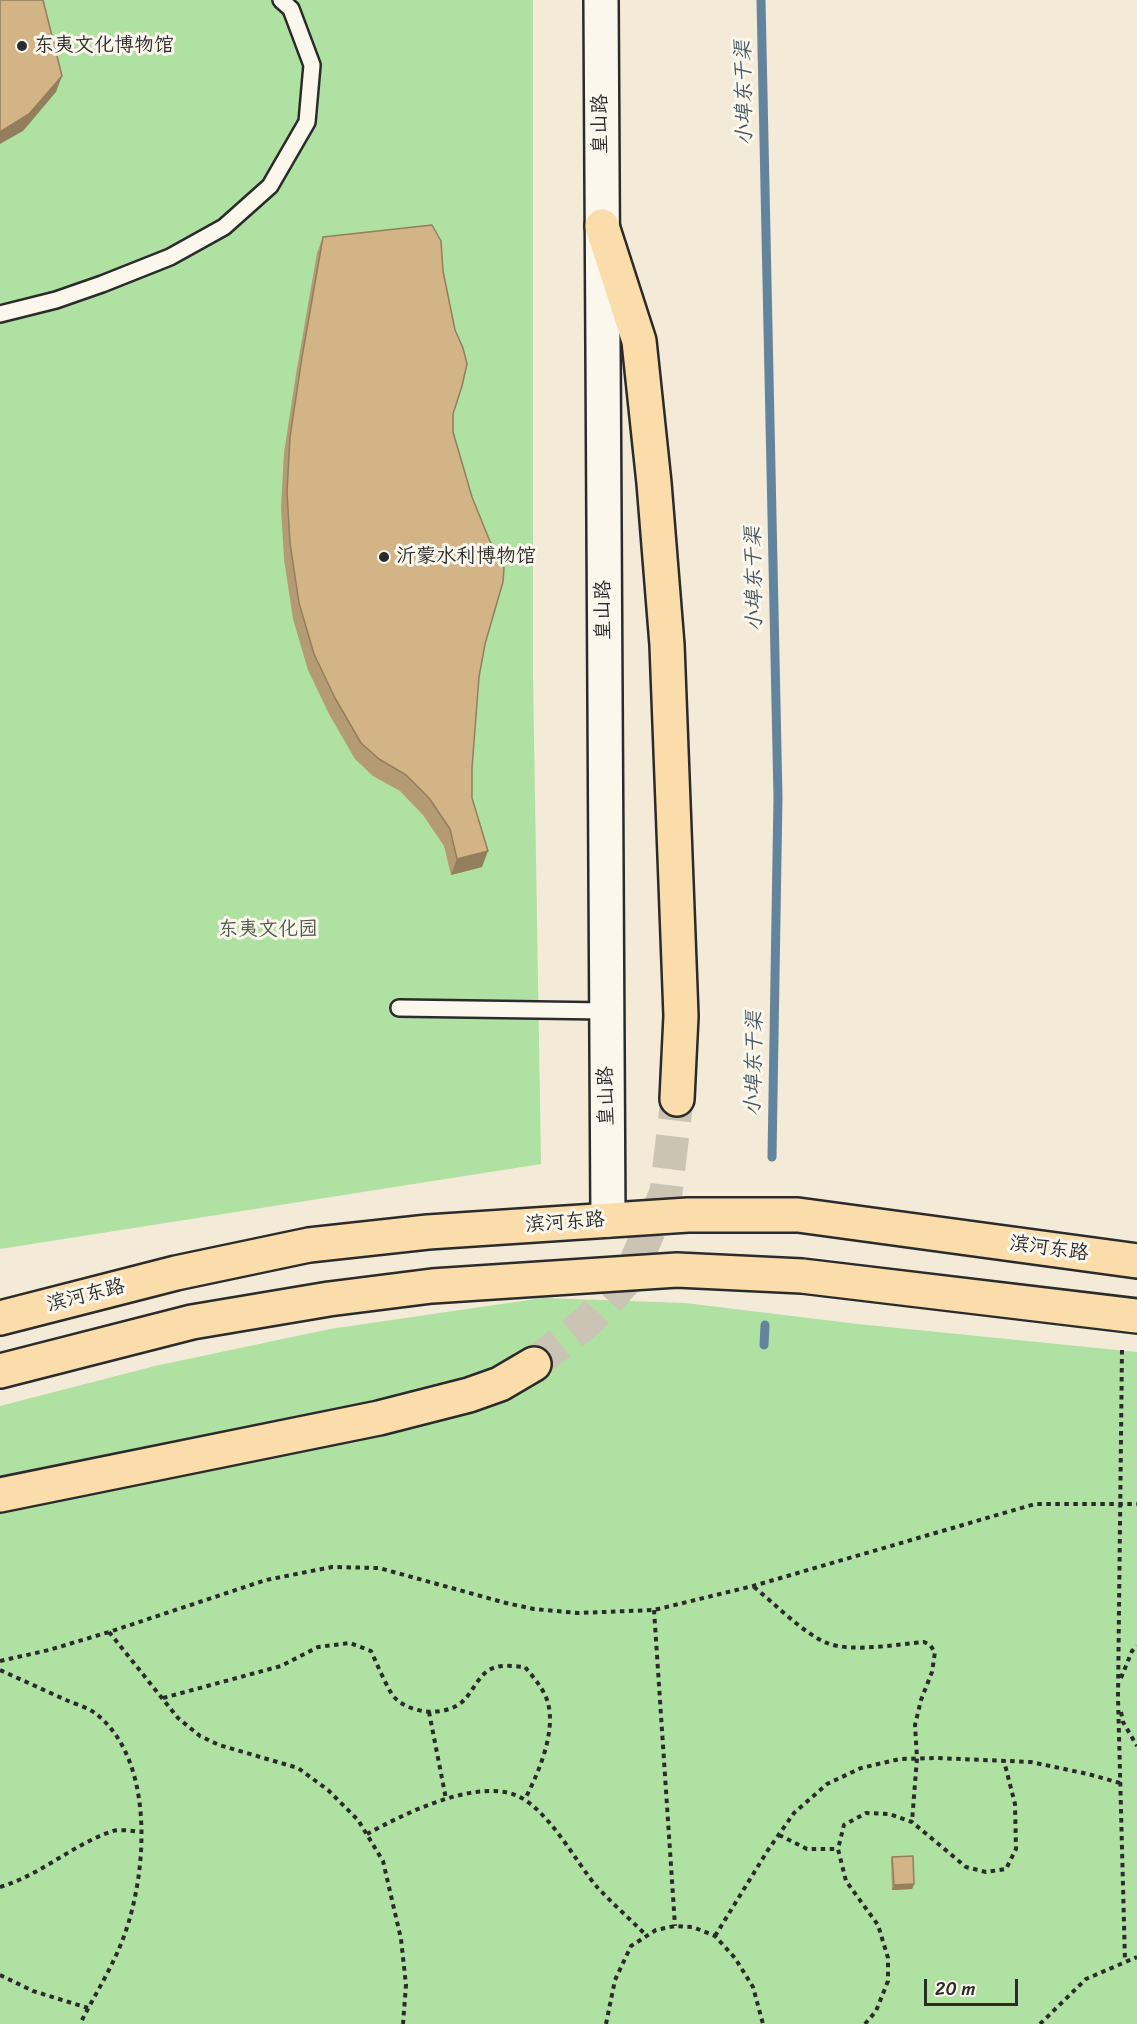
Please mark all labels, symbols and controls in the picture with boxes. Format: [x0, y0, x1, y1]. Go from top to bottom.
place label: 东夷文化博物馆 [34, 34, 174, 58]
marker: 东夷文化博物馆 [15, 39, 29, 53]
water label: 小埠东干渠 [731, 40, 759, 146]
street label: 皇山路 [589, 94, 613, 154]
water label: 小埠东干渠 [741, 526, 769, 632]
place label: 沂蒙水利博物馆 [396, 545, 536, 569]
marker: 沂蒙水利博物馆 [377, 550, 391, 564]
street label: 皇山路 [592, 580, 616, 640]
park label: 东夷文化园 [218, 918, 318, 942]
water label: 小埠东干渠 [741, 1011, 769, 1117]
street label: 皇山路 [594, 1066, 620, 1126]
street label: 滨河东路 [524, 1208, 606, 1238]
street label: 滨河东路 [1008, 1232, 1090, 1266]
street label: 滨河东路 [44, 1275, 128, 1317]
scale bar [927, 1967, 1022, 2005]
text: 20 m [935, 1973, 975, 2005]

